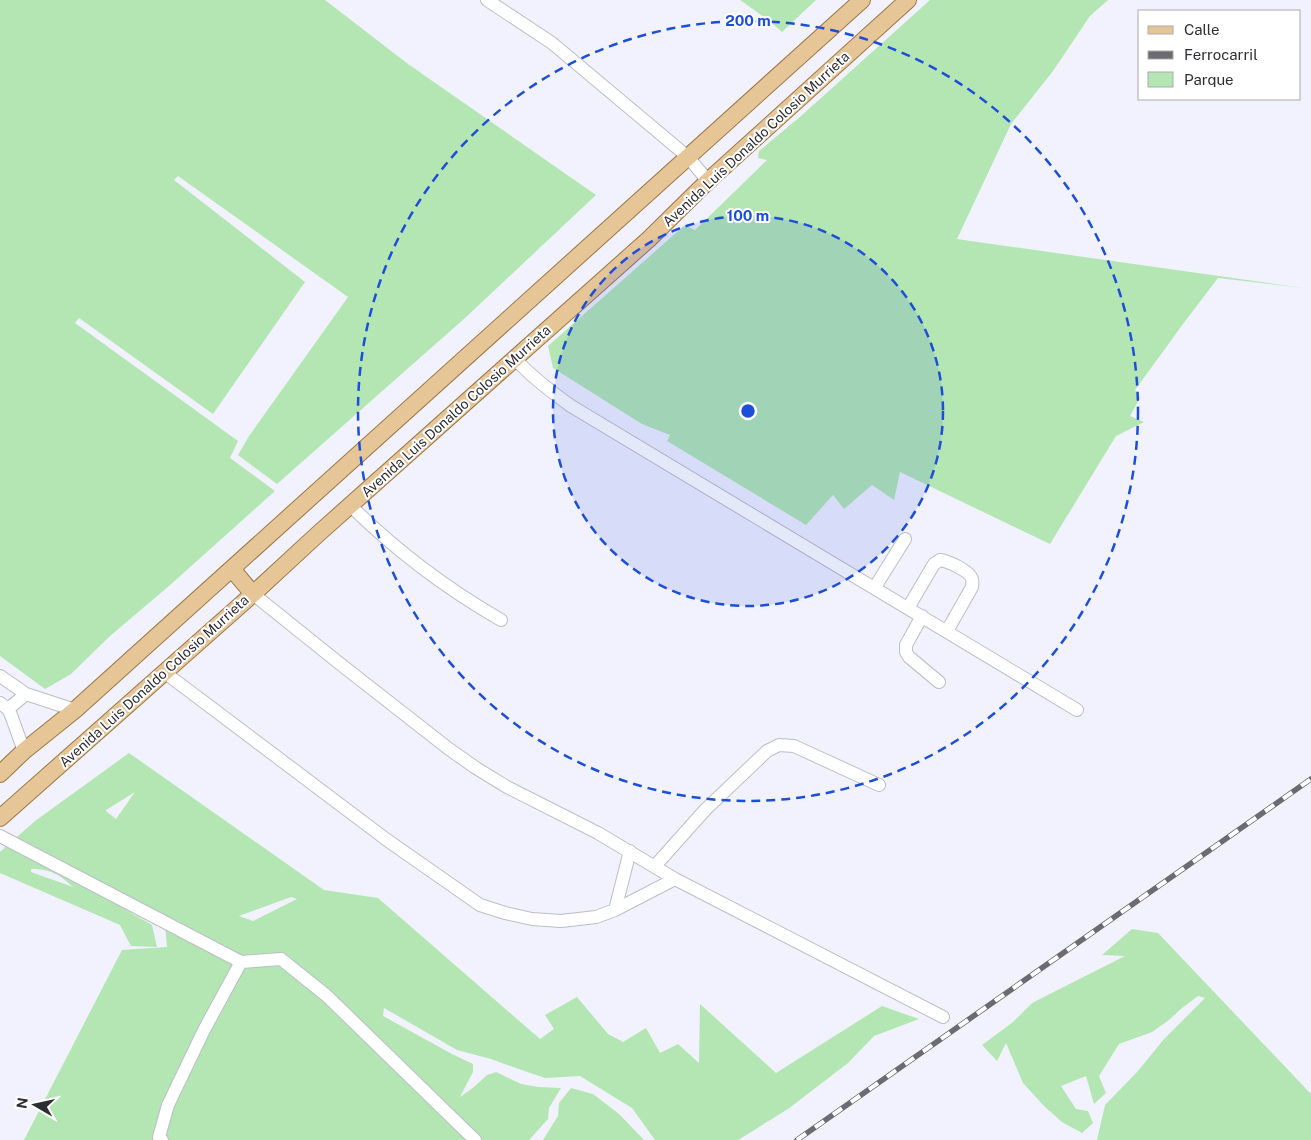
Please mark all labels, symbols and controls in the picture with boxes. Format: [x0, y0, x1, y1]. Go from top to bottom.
legend [1138, 10, 1301, 100]
text: 200 m [725, 12, 771, 29]
text: Calle [1184, 21, 1220, 38]
text: Ferrocarril [1184, 46, 1258, 63]
street label: Avenida Luis Donaldo Colosio Murrieta [660, 48, 852, 230]
text: Parque [1184, 71, 1234, 88]
text: 100 m [727, 207, 769, 224]
street label: Avenida Luis Donaldo Colosio Murrieta [358, 322, 554, 500]
centre of rings [739, 402, 757, 420]
street label: Avenida Luis Donaldo Colosio Murrieta [56, 592, 252, 770]
north arrow [10, 1080, 60, 1130]
text: N [13, 1096, 31, 1110]

